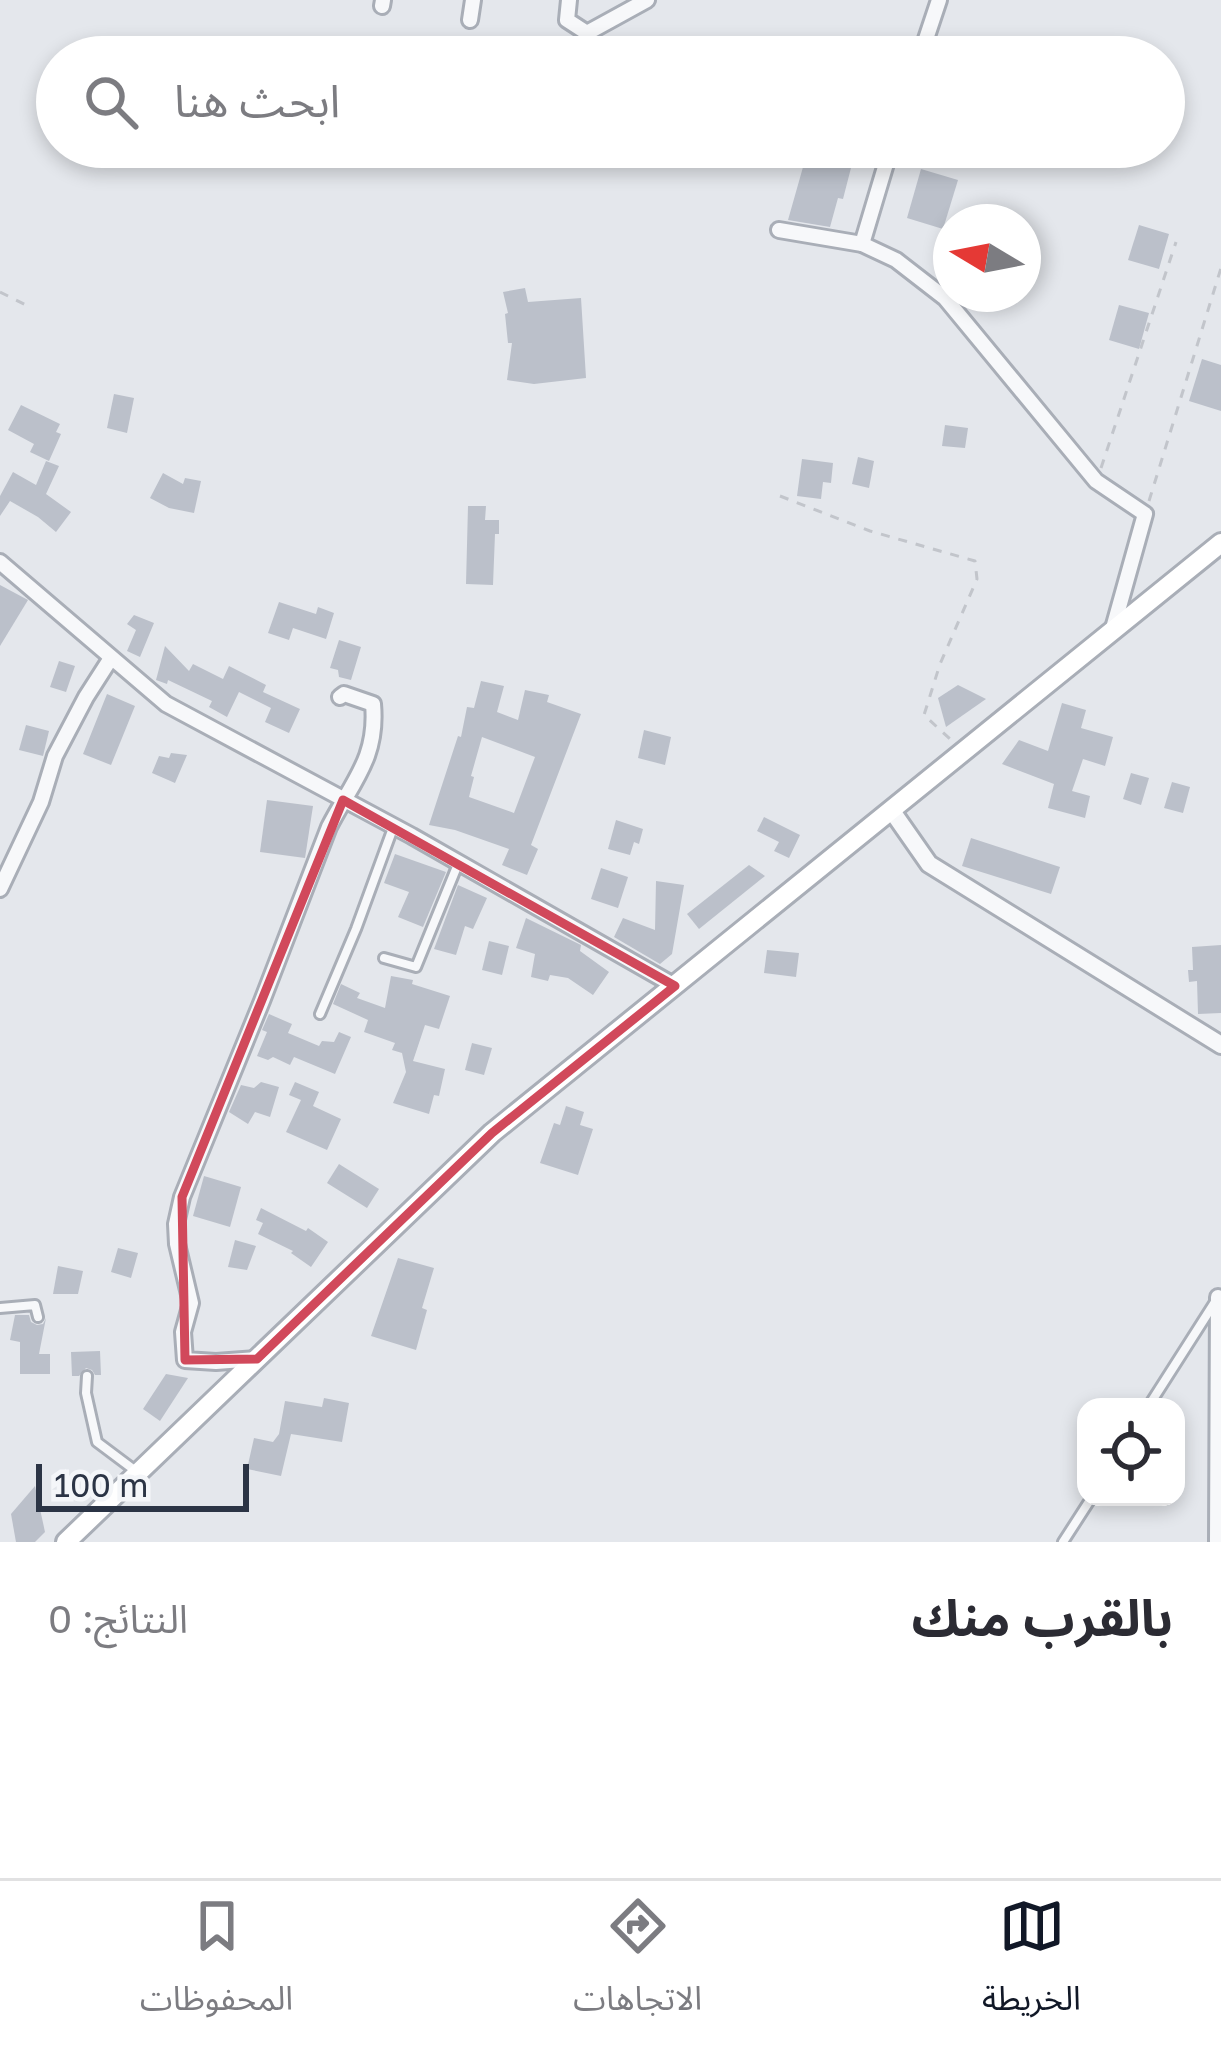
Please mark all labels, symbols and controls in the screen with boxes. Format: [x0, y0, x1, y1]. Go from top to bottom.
search box [36, 36, 1185, 168]
icon: search [78, 69, 144, 135]
text: ابحث هنا [174, 73, 340, 127]
north arrow [933, 204, 1041, 312]
map controls [1077, 1398, 1185, 1506]
button: locate [1077, 1398, 1185, 1506]
scale bar [36, 1458, 249, 1511]
text: 100 m [54, 1465, 148, 1504]
text: بالقرب منك [912, 1586, 1173, 1647]
text: النتائج: 0 [48, 1595, 188, 1642]
tab: المحفوظات [140, 1893, 293, 2034]
tab: الاتجاهات [573, 1893, 702, 2034]
tab: الخريطة [982, 1893, 1081, 2034]

